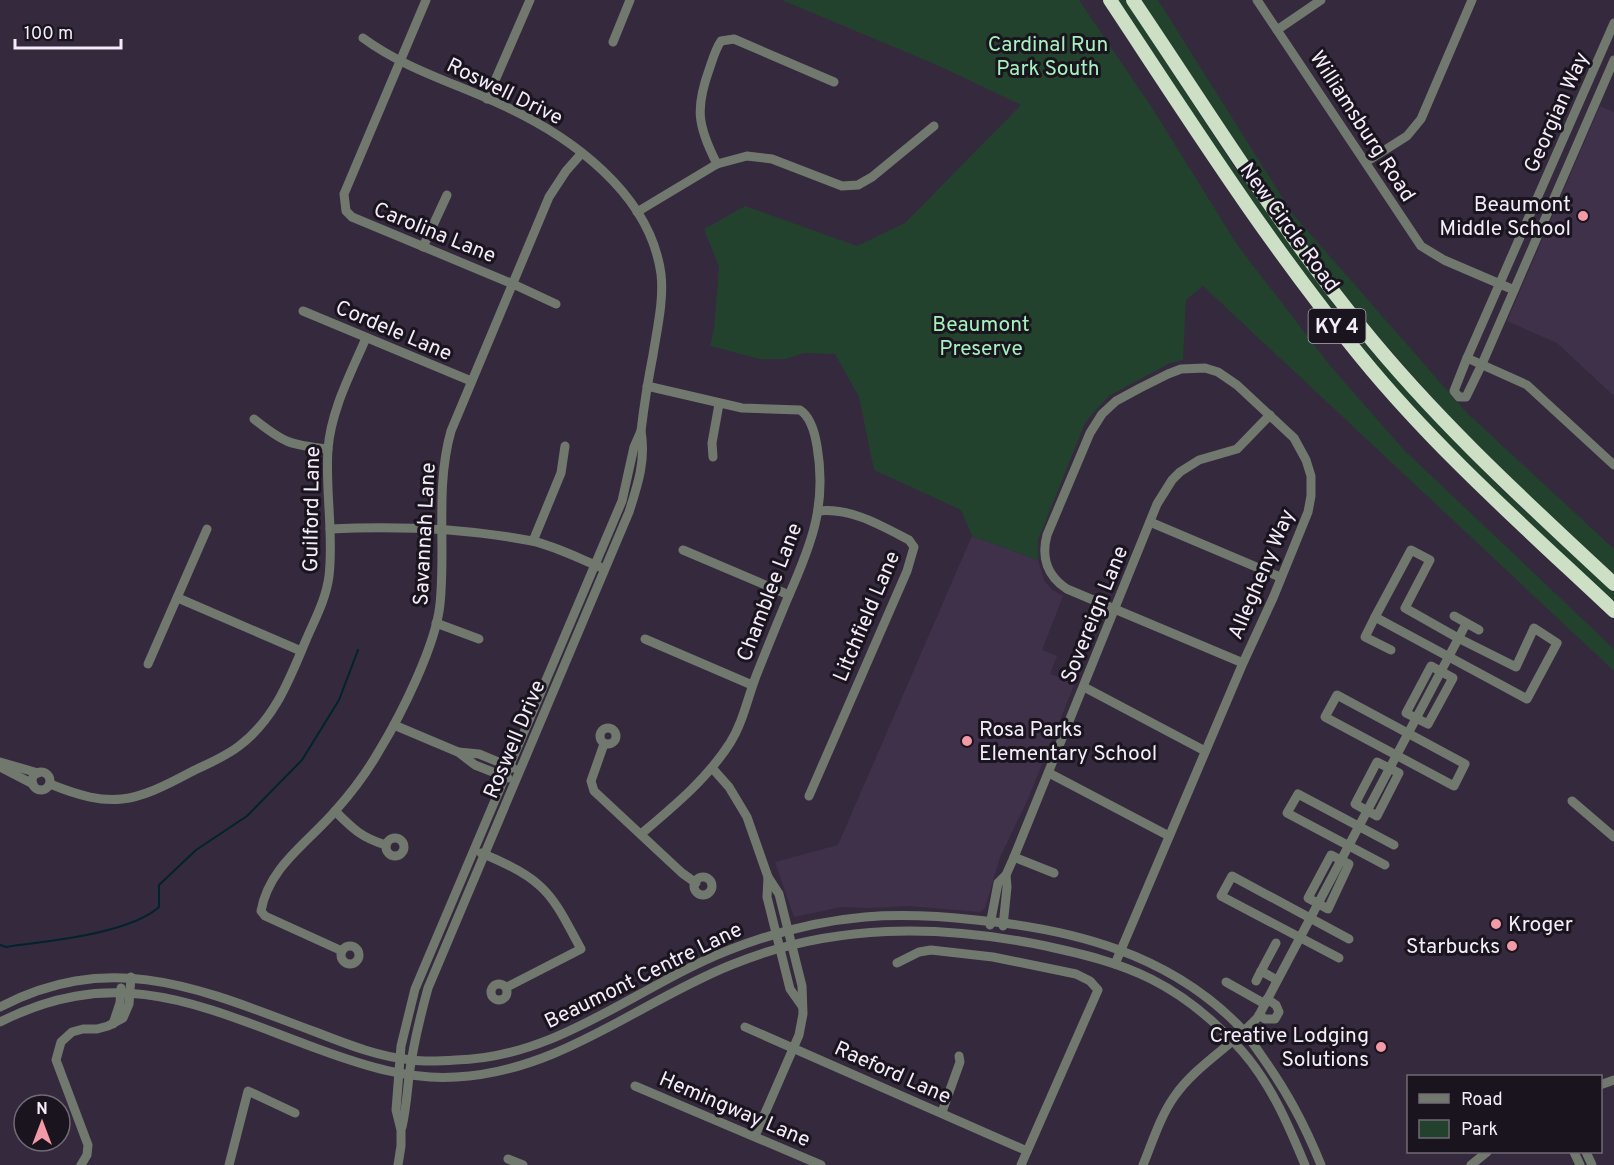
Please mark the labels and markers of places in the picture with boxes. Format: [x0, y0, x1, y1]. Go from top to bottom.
place label: Beaumont Middle School [1439, 192, 1571, 243]
marker: Beaumont Middle School [1576, 209, 1590, 223]
place label: Rosa Parks Elementary School [979, 717, 1157, 768]
marker: Rosa Parks Elementary School [960, 734, 974, 748]
place label: Kroger [1508, 912, 1573, 939]
marker: Kroger [1489, 917, 1503, 931]
place label: Starbucks [1406, 934, 1500, 961]
marker: Starbucks [1505, 939, 1519, 953]
place label: Creative Lodging Solutions [1209, 1023, 1369, 1074]
marker: Creative Lodging Solutions [1374, 1040, 1388, 1054]

